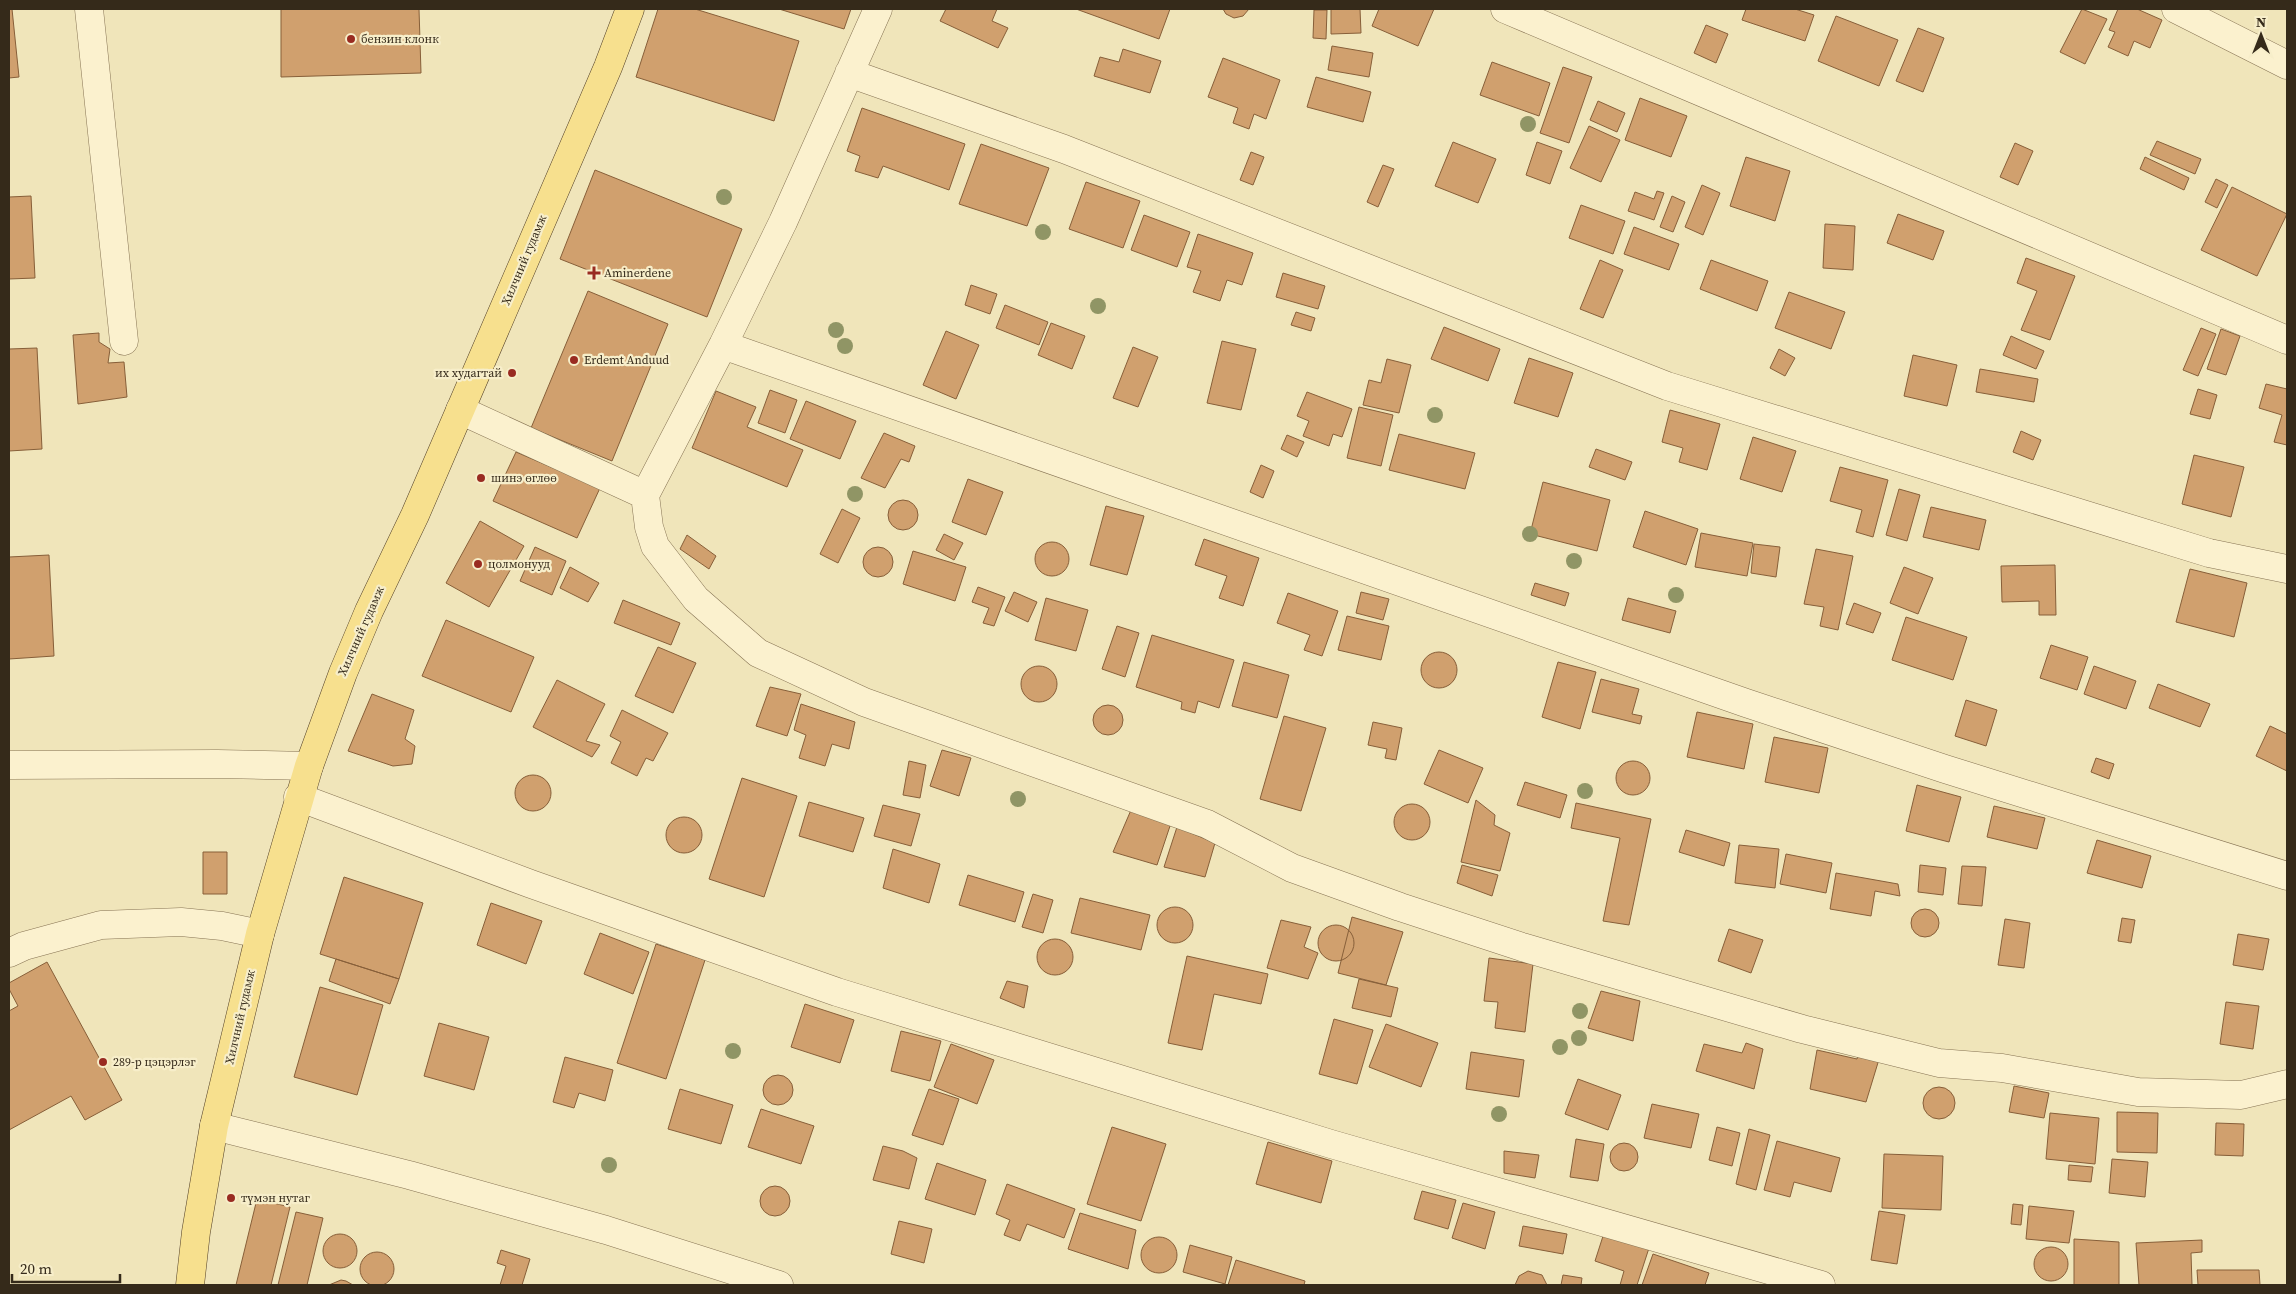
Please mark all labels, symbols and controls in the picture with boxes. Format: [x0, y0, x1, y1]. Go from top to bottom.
north arrow [2236, 10, 2286, 60]
text: N [2256, 12, 2266, 32]
place label: бензин клонк [361, 31, 439, 47]
marker: бензин клонк [345, 33, 357, 45]
street label: Хилчний гудамж [498, 212, 550, 308]
place label: Aminerdene [604, 265, 671, 281]
marker: Aminerdene [588, 267, 600, 279]
place label: Erdemt Anduud [584, 352, 669, 368]
marker: Erdemt Anduud [568, 354, 580, 366]
place label: их худагтай [435, 365, 502, 381]
marker: их худагтай [506, 367, 518, 379]
place label: шинэ өглөө [491, 470, 557, 486]
marker: шинэ өглөө [475, 472, 487, 484]
place label: цолмонууд [488, 556, 550, 572]
marker: цолмонууд [472, 558, 484, 570]
street label: Хилчний гудамж [334, 584, 388, 678]
street label: Хилчний гудамж [221, 968, 259, 1066]
place label: 289-р цэцэрлэг [113, 1054, 196, 1070]
marker: 289-р цэцэрлэг [97, 1056, 109, 1068]
place label: түмэн нутаг [241, 1190, 310, 1206]
marker: түмэн нутаг [225, 1192, 237, 1204]
scale bar [12, 1252, 120, 1284]
text: 20 m [20, 1258, 52, 1279]

